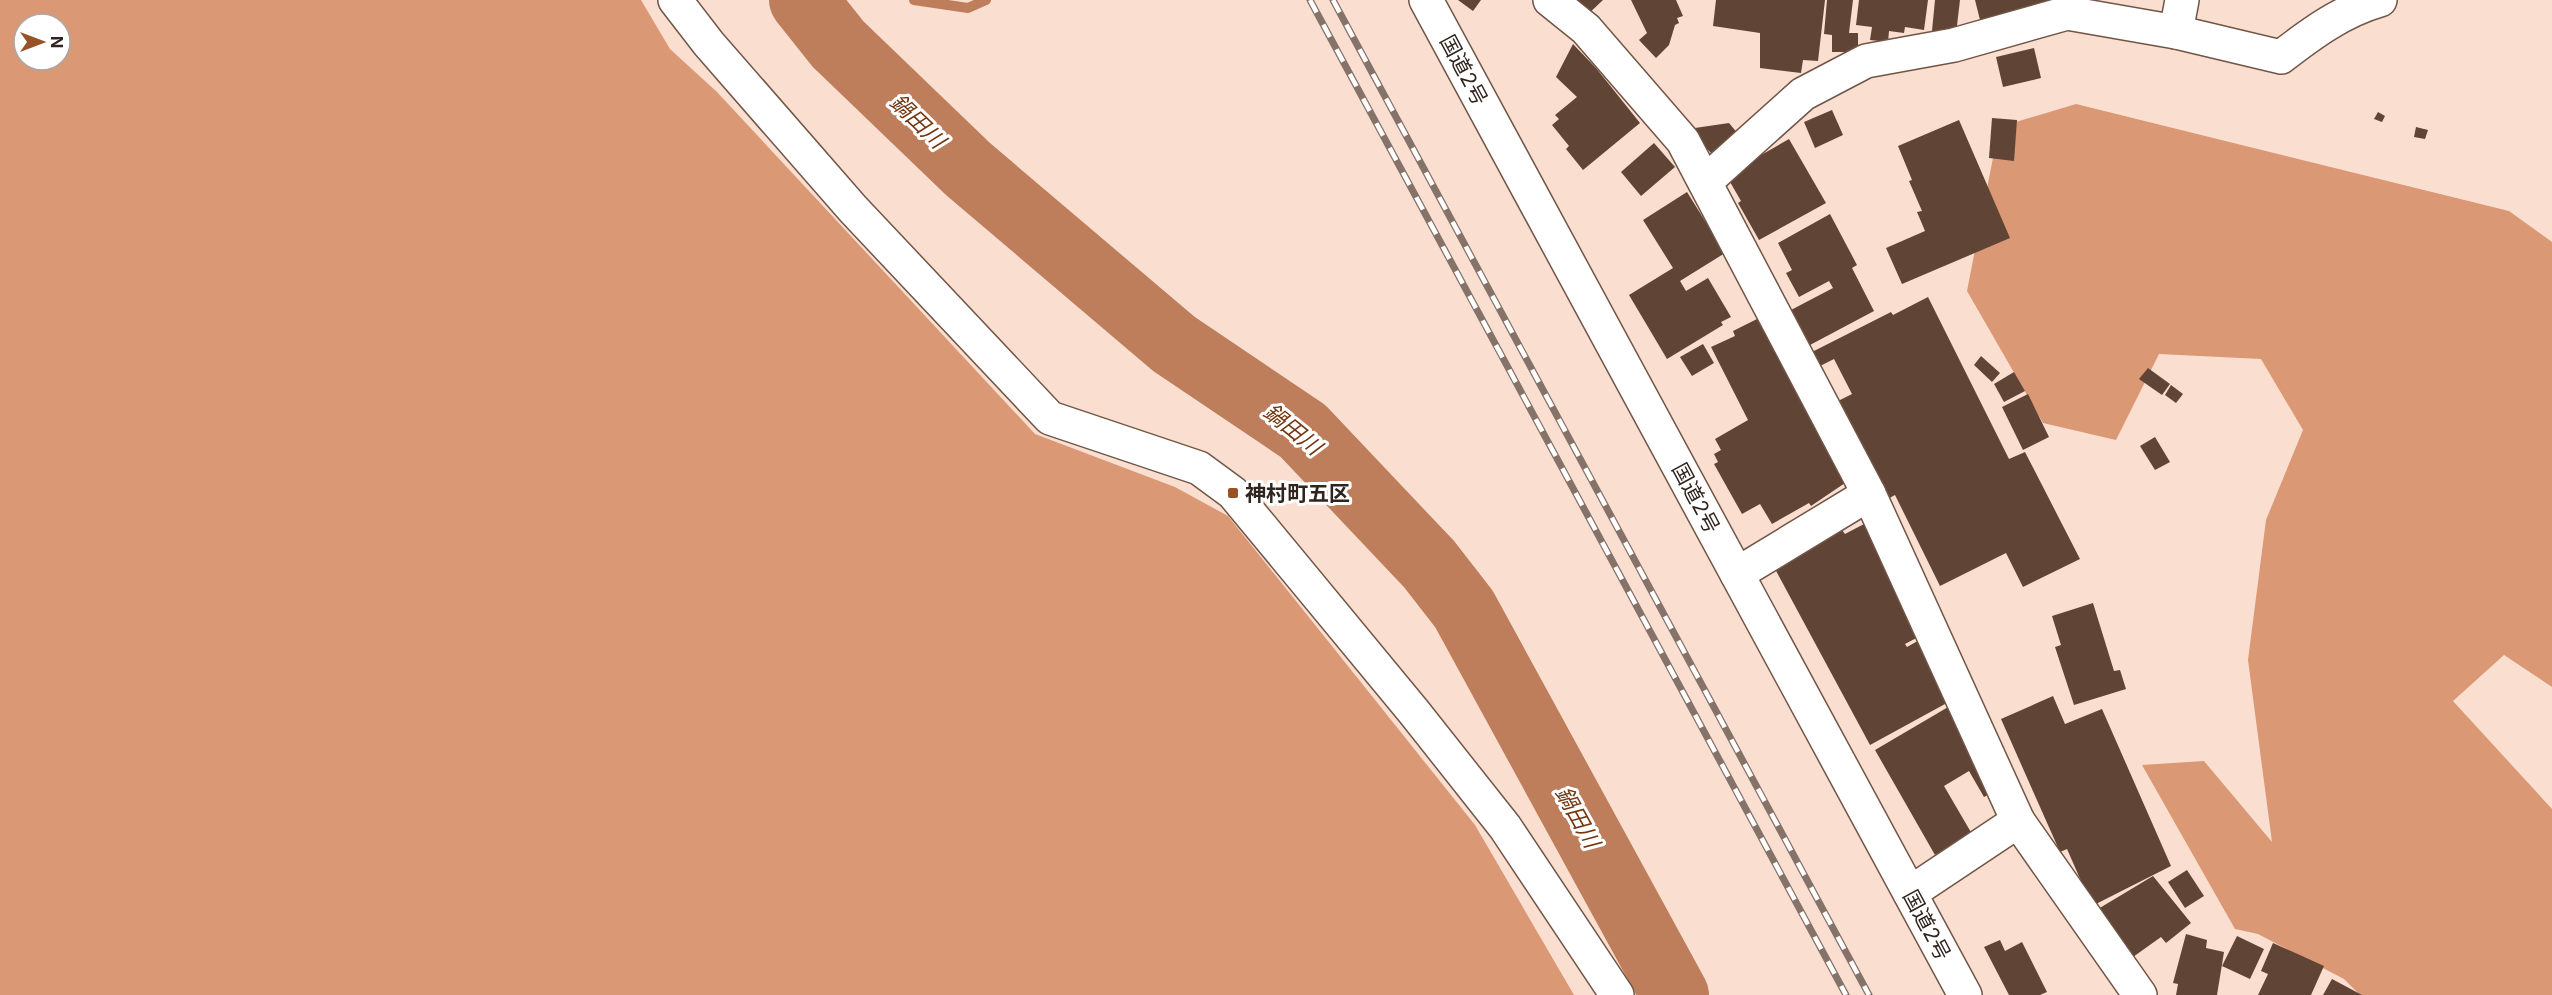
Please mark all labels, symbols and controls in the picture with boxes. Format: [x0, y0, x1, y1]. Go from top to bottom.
north arrow [12, 12, 72, 72]
street label: 国道2号 [1435, 31, 1493, 109]
text: N [47, 36, 67, 48]
water label: 鍋田川 [885, 89, 952, 155]
water label: 鍋田川 [1259, 398, 1328, 461]
street label: 国道2号 [1667, 459, 1725, 537]
place label: 神村町五区 [1245, 481, 1350, 506]
marker: 神村町五区 [1226, 486, 1240, 500]
water label: 鍋田川 [1551, 782, 1606, 854]
street label: 国道2号 [1898, 886, 1956, 964]

